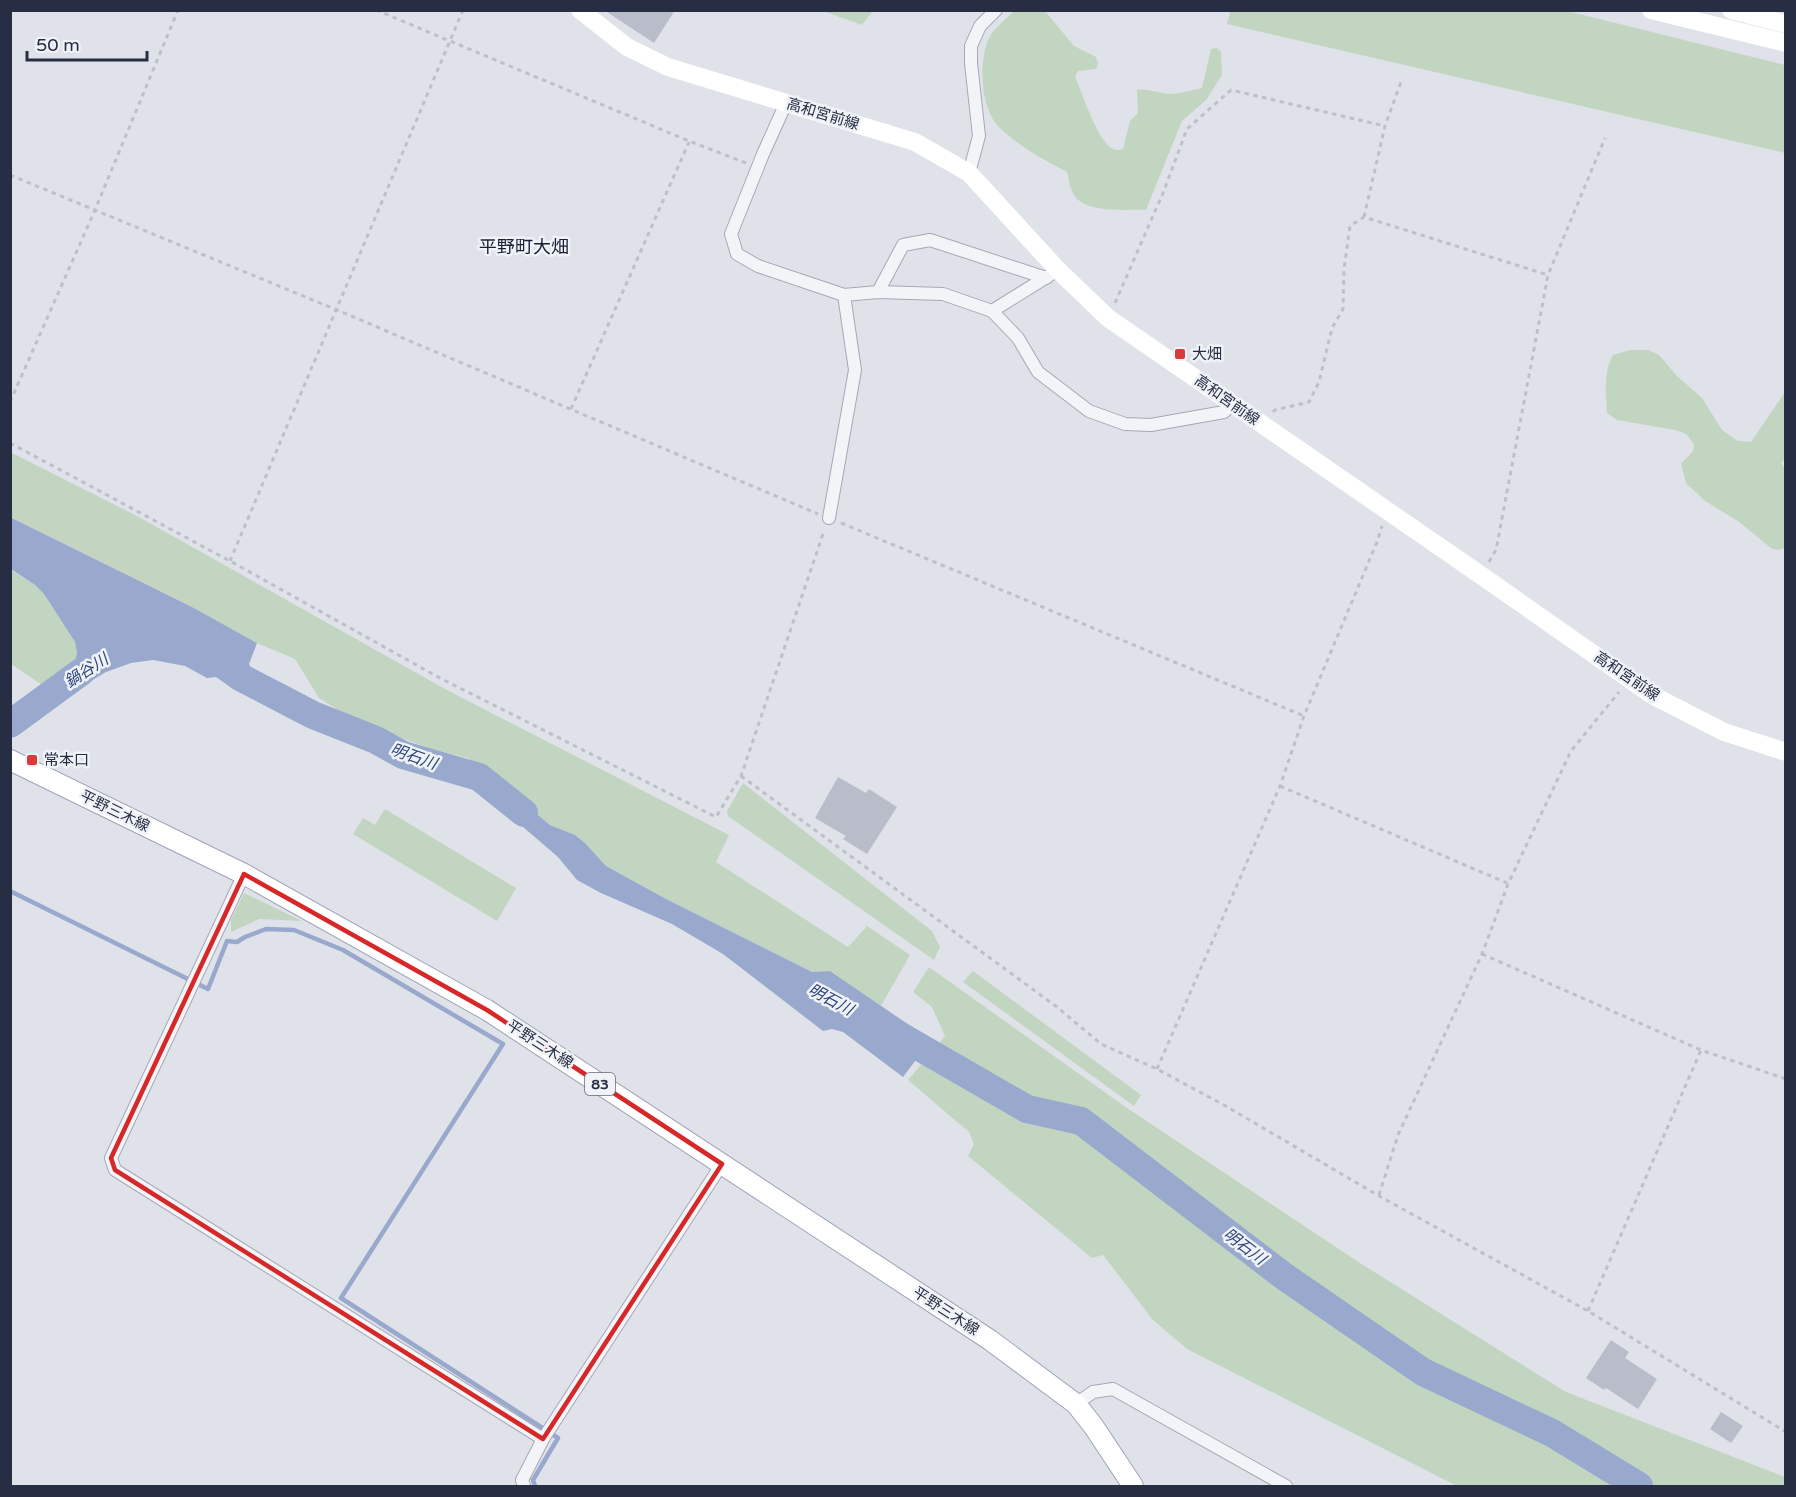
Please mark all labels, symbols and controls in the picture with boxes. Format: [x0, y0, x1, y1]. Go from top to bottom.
scale bar [27, 24, 147, 62]
text: 50 m [36, 34, 80, 56]
street label: 高和宮前線 [784, 94, 862, 134]
district label: 平野町大畑 [479, 236, 569, 258]
place label: 大畑 [1192, 345, 1222, 363]
marker: 大畑 [1173, 347, 1187, 361]
street label: 高和宮前線 [1191, 371, 1263, 429]
water label: 鍋谷川 [61, 648, 114, 692]
street label: 高和宮前線 [1591, 648, 1663, 704]
water label: 明石川 [388, 740, 442, 775]
place label: 常本口 [44, 751, 89, 769]
marker: 常本口 [25, 753, 39, 767]
street label: 平野三木線 [77, 786, 153, 836]
water label: 明石川 [805, 980, 858, 1021]
street label: 平野三木線 [504, 1016, 576, 1072]
road number: 83 [585, 1073, 615, 1095]
water label: 明石川 [1219, 1224, 1271, 1270]
street label: 平野三木線 [910, 1283, 982, 1339]

